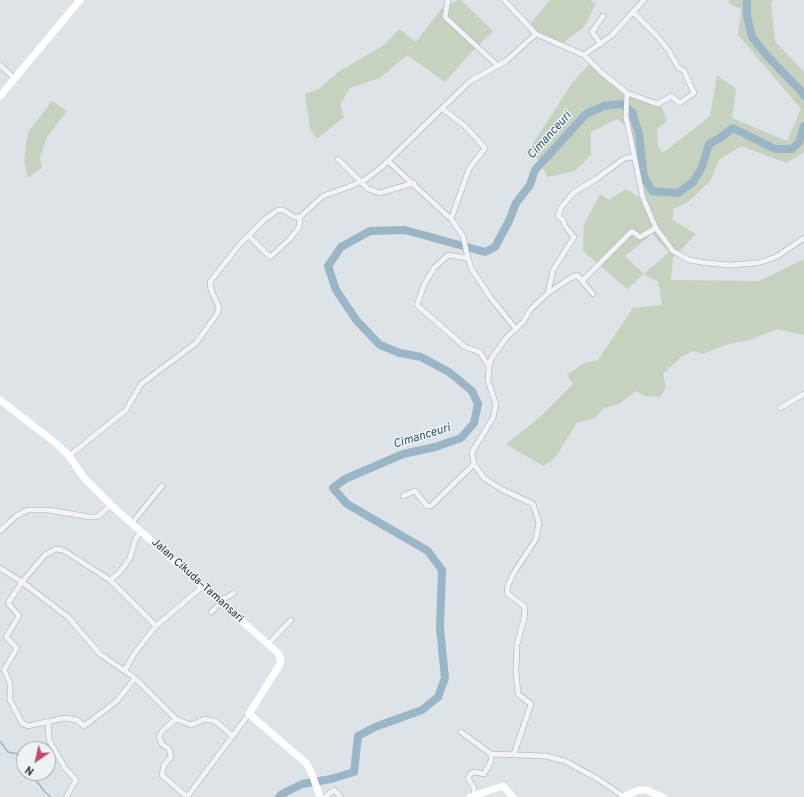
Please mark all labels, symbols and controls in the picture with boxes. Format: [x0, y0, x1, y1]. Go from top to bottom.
water label: Cimanceuri [525, 109, 575, 163]
water label: Cimanceuri [392, 421, 452, 453]
street label: Jalan Cikuda–Tamansari [148, 536, 246, 626]
north arrow [16, 741, 56, 781]
text: N [23, 762, 37, 778]

